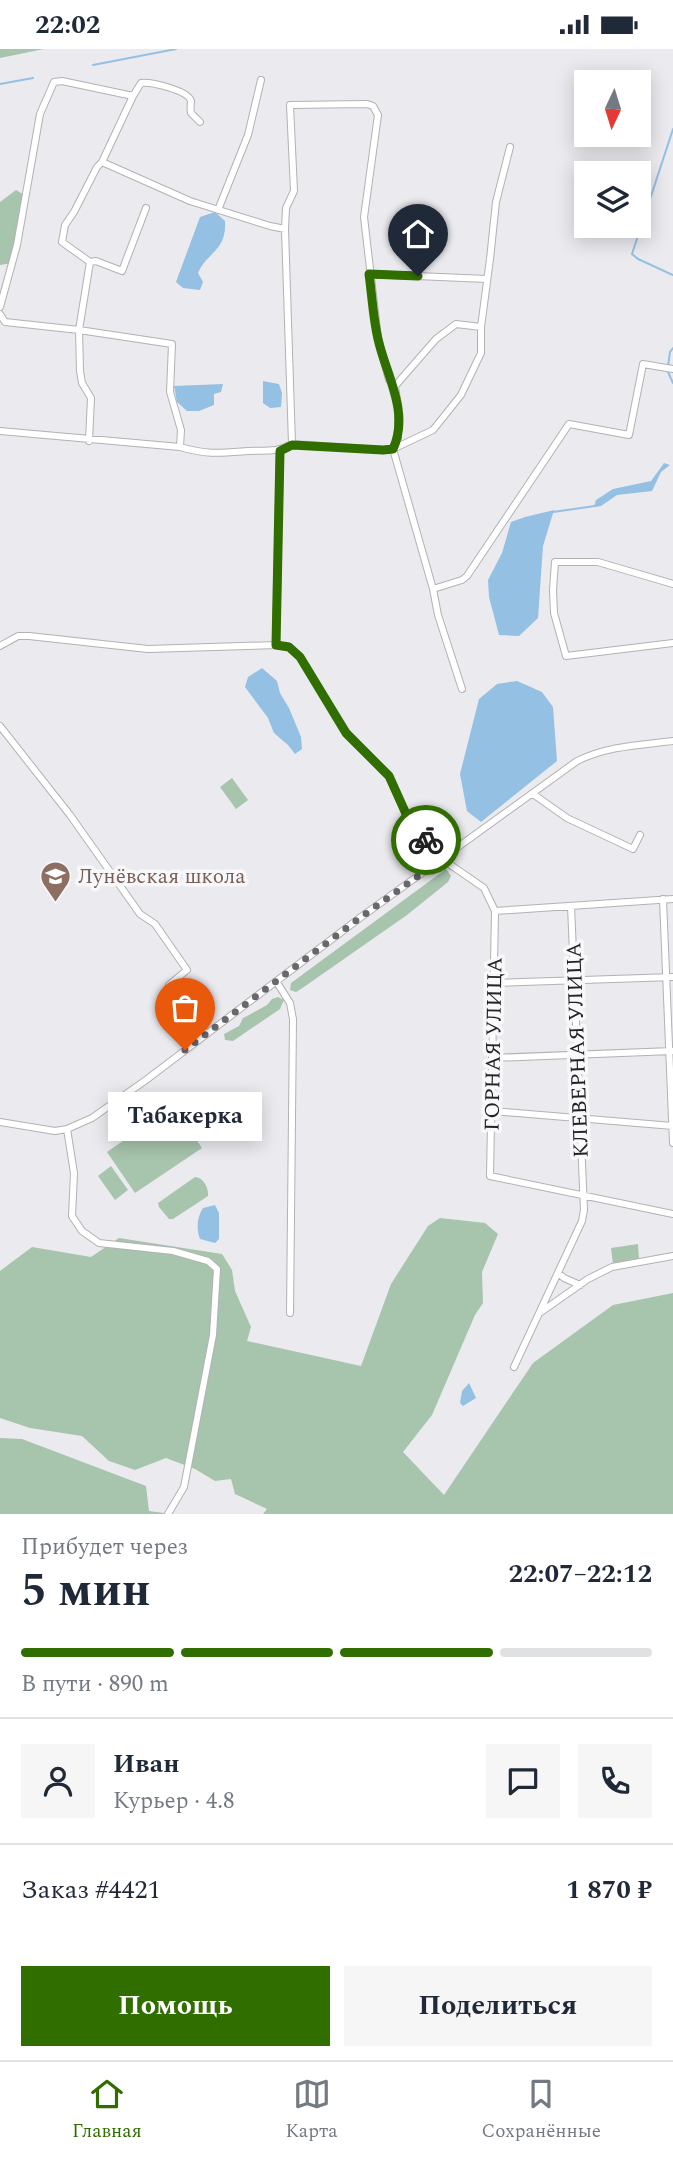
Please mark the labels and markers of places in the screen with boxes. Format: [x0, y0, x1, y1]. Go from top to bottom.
pin [388, 204, 448, 276]
school or university icon: Лунёвская школа [38, 859, 72, 903]
place label: Лунёвская школа [78, 861, 246, 893]
pin [155, 978, 215, 1050]
callout: Табакерка [108, 1092, 262, 1141]

